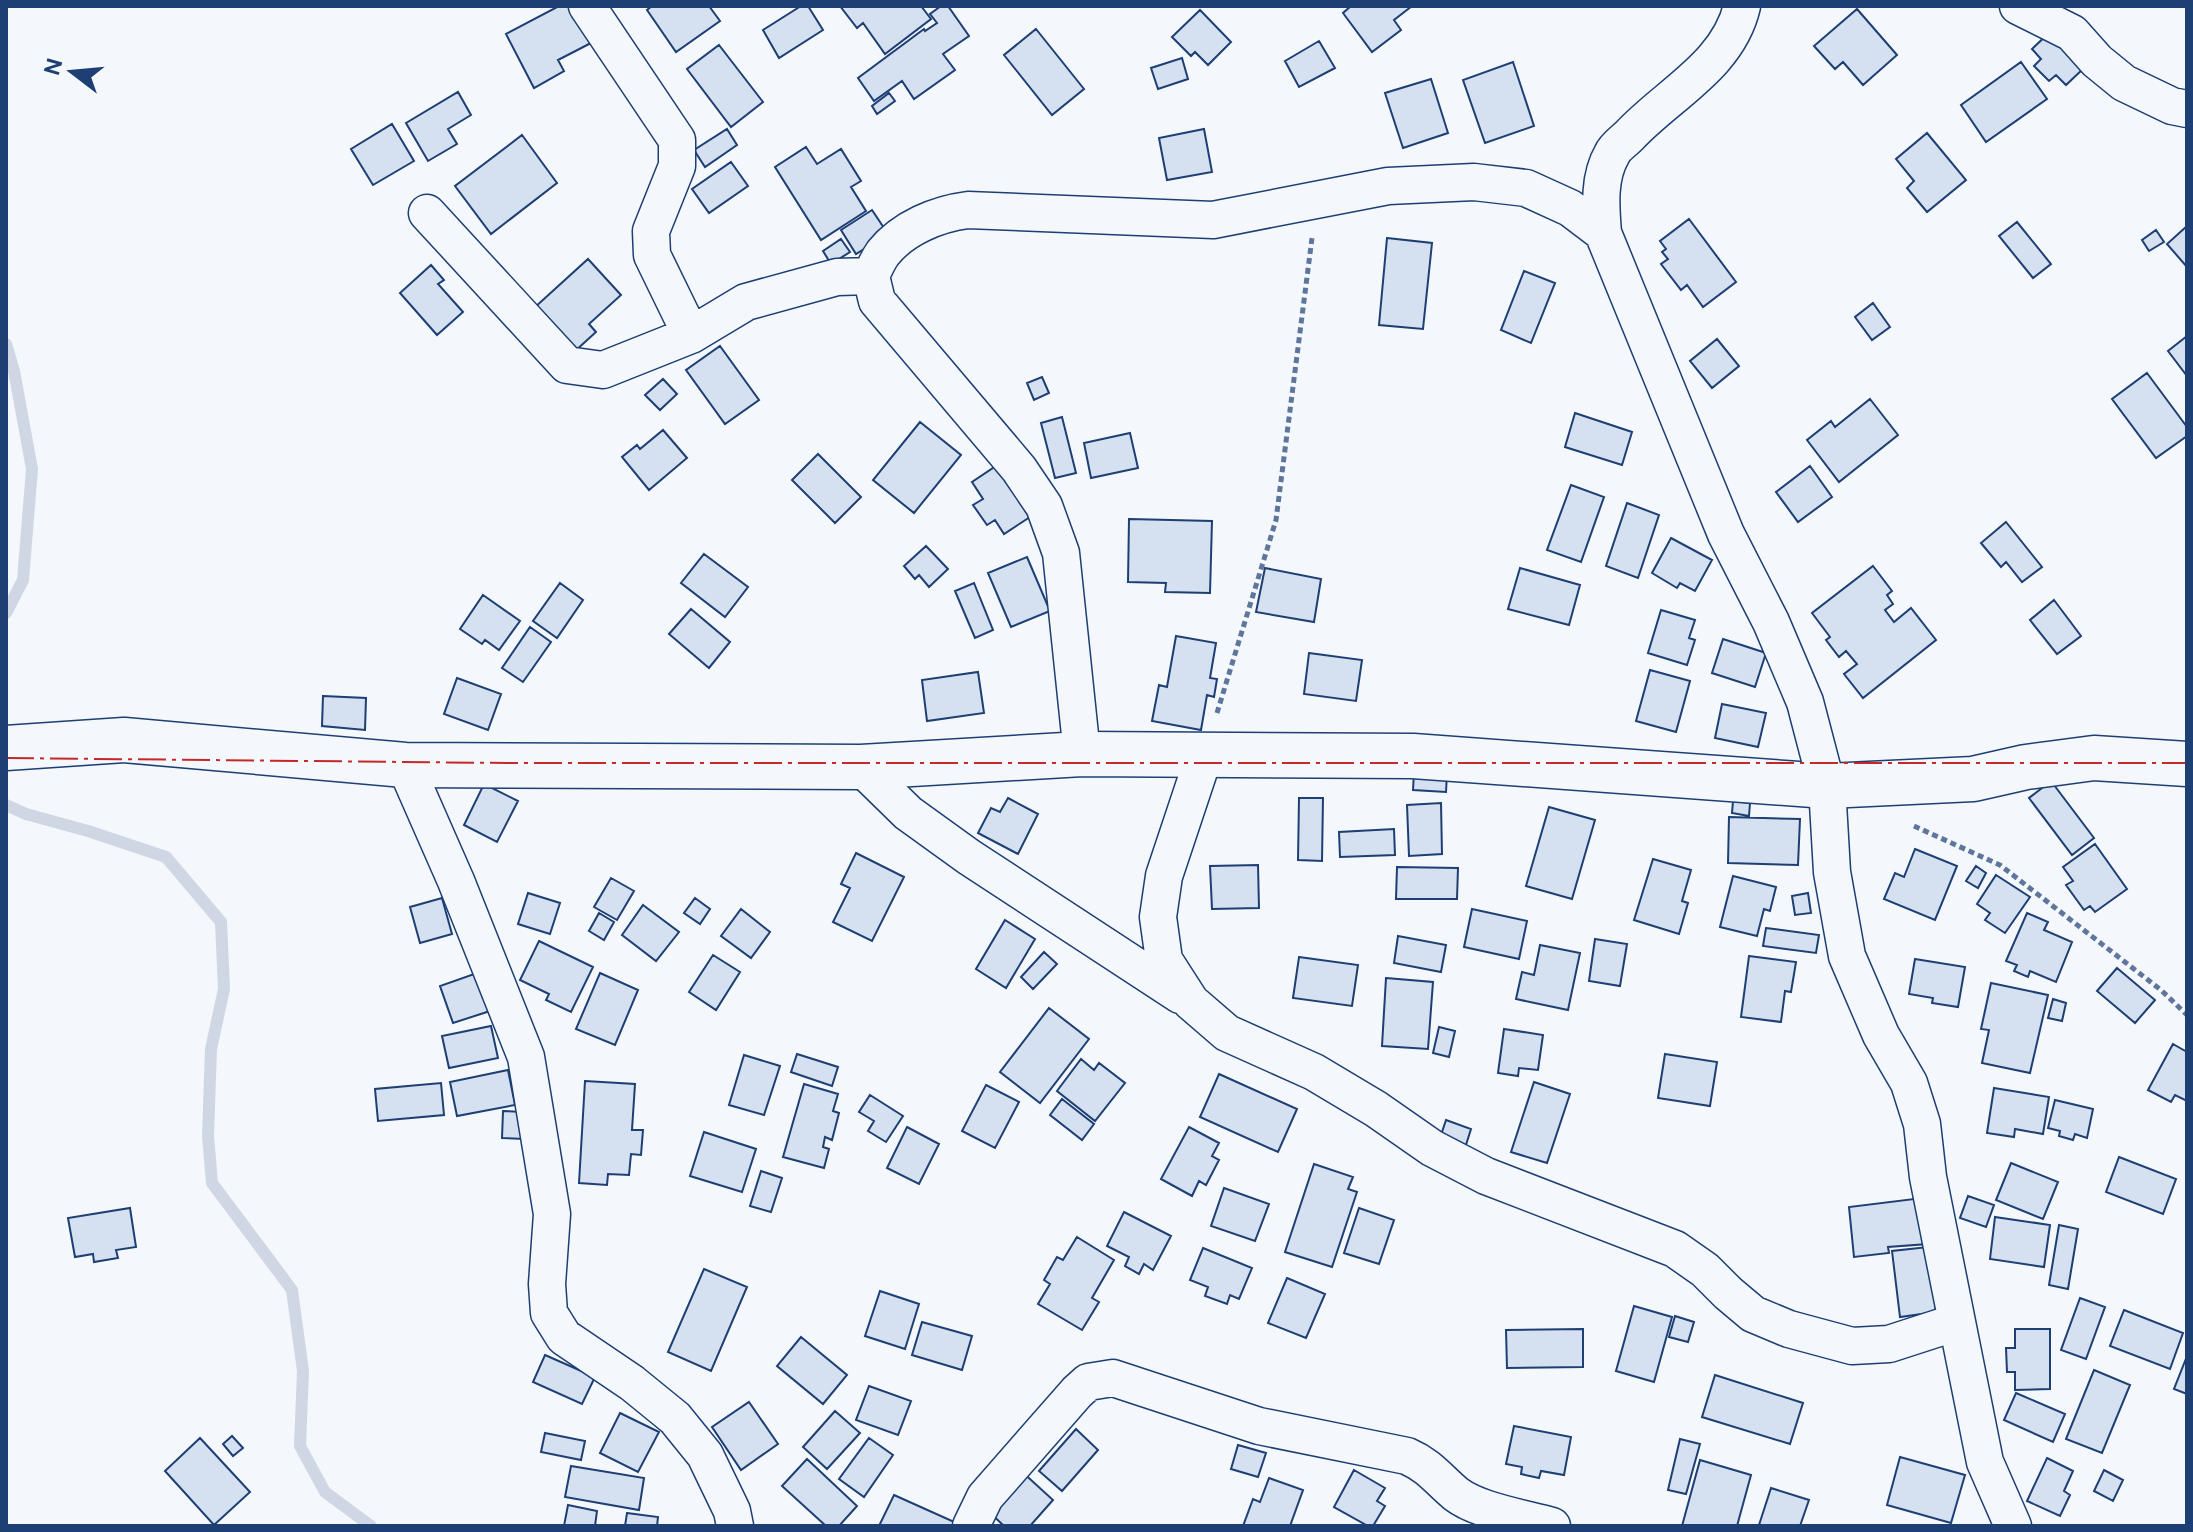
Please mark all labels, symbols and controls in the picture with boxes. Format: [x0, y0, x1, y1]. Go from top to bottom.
north arrow [32, 32, 112, 112]
text: N [37, 55, 69, 78]

